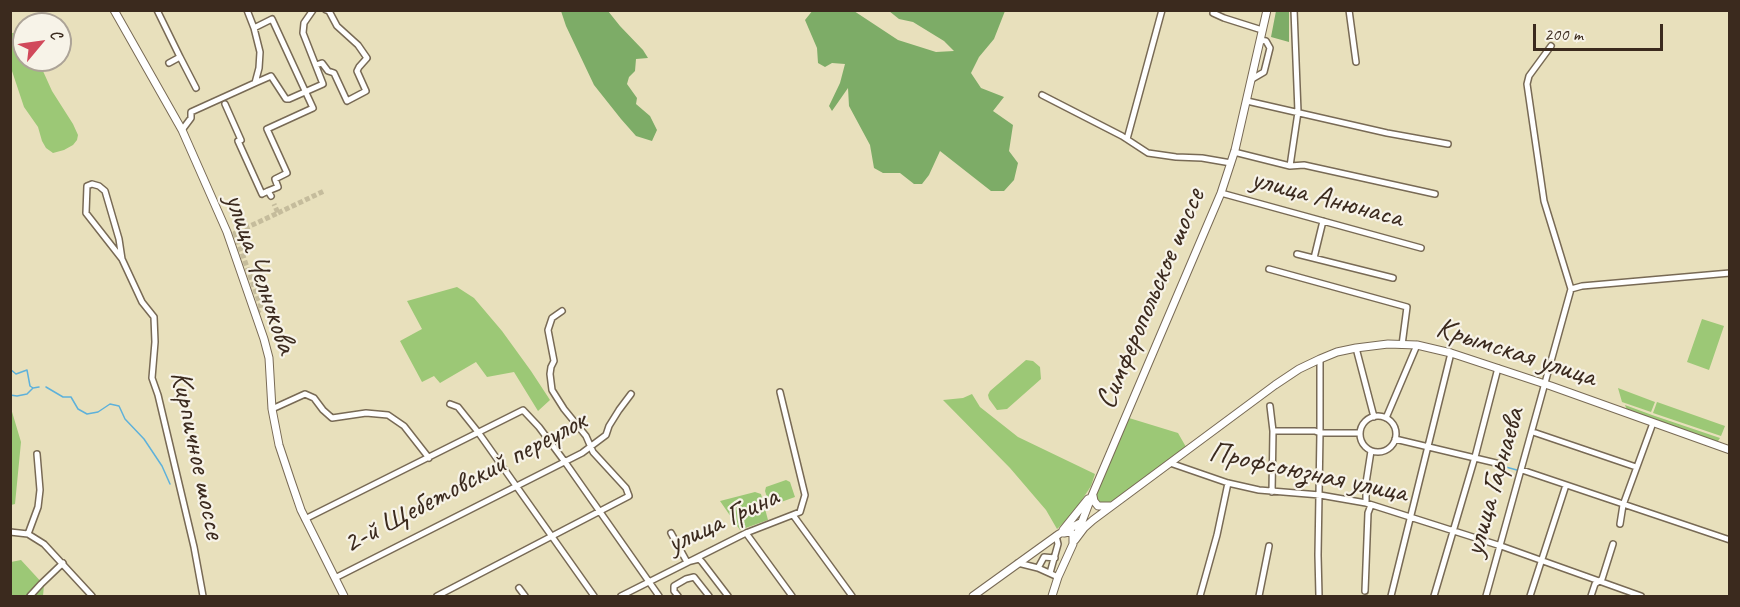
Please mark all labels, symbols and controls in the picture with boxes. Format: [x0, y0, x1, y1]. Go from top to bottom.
north arrow [12, 12, 72, 72]
scale bar [1536, 12, 1666, 50]
text: 200 m [1544, 23, 1583, 45]
text: С [45, 26, 67, 43]
street label: улица Анюнаса [1247, 161, 1407, 237]
street label: Симферопольское шоссе [1088, 184, 1214, 414]
street label: улица Челнокова [216, 189, 304, 359]
street label: Крымская улица [1432, 310, 1600, 396]
street label: Кирпичное шоссе [162, 368, 232, 542]
street label: 2-й Щебетовский переулок [337, 404, 593, 562]
street label: улица Гарнаева [1457, 404, 1533, 560]
street label: Профсоюзная улица [1206, 434, 1410, 512]
street label: улица Грина [662, 480, 784, 562]

